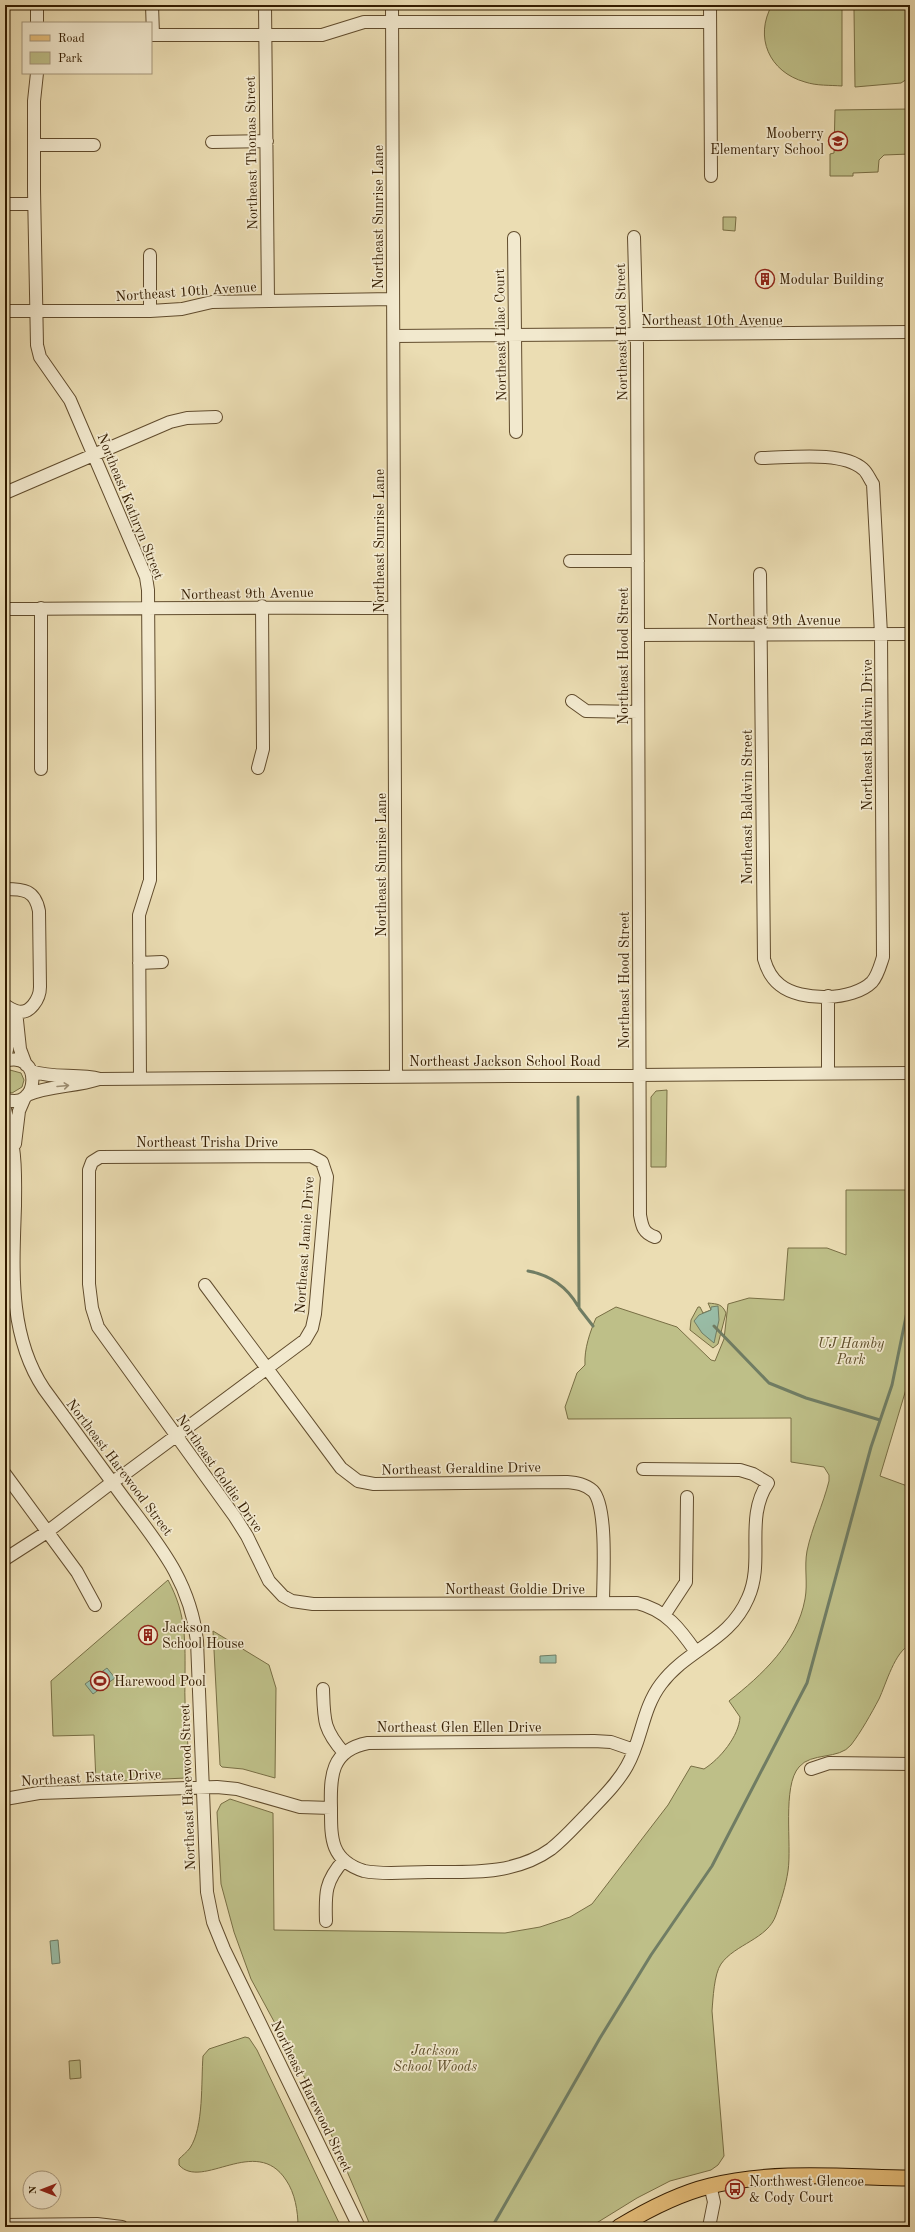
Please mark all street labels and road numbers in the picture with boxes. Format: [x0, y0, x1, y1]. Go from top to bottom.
street label: Northeast Thomas Street [244, 76, 260, 230]
street label: Northeast Sunrise Lane [372, 145, 386, 289]
street label: Northeast Hood Street [614, 263, 630, 401]
street label: Northeast Lilac Court [493, 269, 509, 401]
street label: Northeast 10th Avenue [115, 280, 257, 304]
street label: Northeast 10th Avenue [641, 314, 783, 328]
street label: Northeast Kathryn Street [94, 431, 166, 581]
street label: Northeast Sunrise Lane [373, 469, 387, 613]
street label: Northeast 9th Avenue [180, 586, 314, 602]
street label: Northeast Hood Street [617, 587, 631, 725]
street label: Northeast 9th Avenue [707, 614, 841, 628]
street label: Northeast Baldwin Drive [861, 659, 875, 811]
street label: Northeast Baldwin Street [741, 729, 755, 885]
street label: Northeast Sunrise Lane [375, 793, 389, 937]
street label: Northeast Hood Street [618, 911, 632, 1049]
street label: Northeast Jackson School Road [409, 1055, 601, 1069]
street label: Northeast Trisha Drive [136, 1136, 278, 1150]
street label: Northeast Jamie Drive [293, 1176, 317, 1314]
street label: Northeast Harewood Street [63, 1397, 175, 1538]
street label: Northeast Goldie Drive [173, 1412, 265, 1535]
street label: Northeast Geraldine Drive [381, 1461, 541, 1477]
street label: Northeast Goldie Drive [445, 1583, 585, 1597]
street label: Northeast Harewood Street [178, 1703, 198, 1871]
street label: Northeast Glen Ellen Drive [377, 1721, 541, 1735]
street label: Northeast Estate Drive [20, 1767, 162, 1789]
street label: Northeast Harewood Street [268, 2018, 354, 2175]

